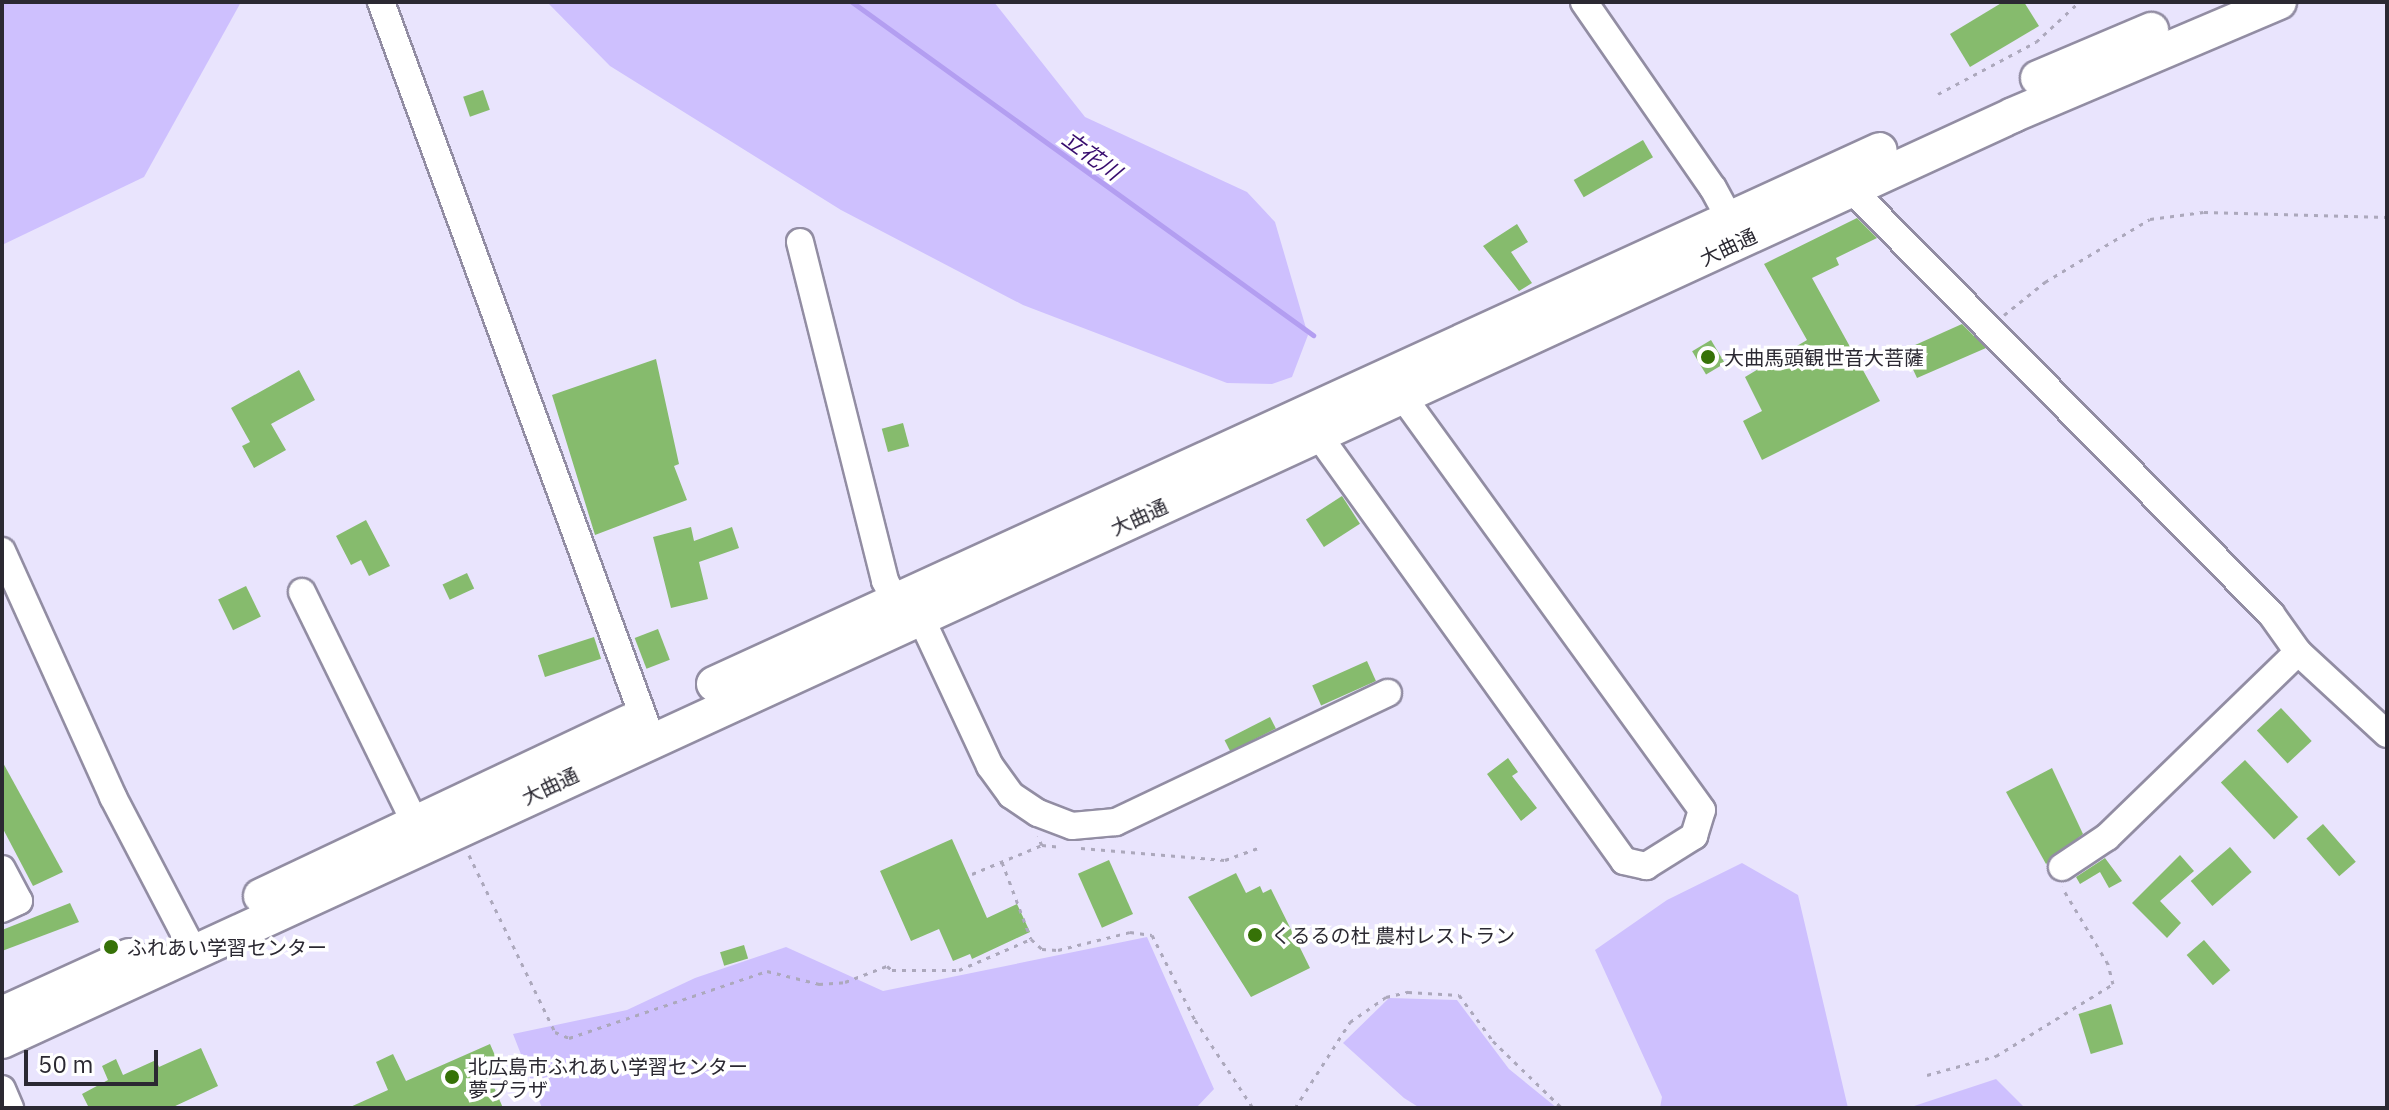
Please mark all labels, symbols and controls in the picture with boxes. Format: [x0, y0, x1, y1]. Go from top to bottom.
water label: 立花川 [1058, 125, 1126, 185]
street label: 大曲通 [1696, 223, 1760, 271]
place label: 大曲馬頭観世音大菩薩 [1724, 345, 1924, 369]
marker: 大曲馬頭観世音大菩薩 [1699, 348, 1717, 366]
street label: 大曲通 [1107, 494, 1171, 540]
street label: 大曲通 [518, 762, 582, 810]
place label: くるるの杜 農村レストラン [1271, 923, 1516, 947]
marker: くるるの杜 農村レストラン [1246, 926, 1264, 944]
place label: ふれあい学習センター [127, 935, 327, 959]
marker: ふれあい学習センター [102, 938, 120, 956]
scale bar [28, 1034, 162, 1084]
text: 50 m [38, 1048, 93, 1080]
place label: 北広島市ふれあい学習センター 夢プラザ [468, 1054, 748, 1101]
marker: 北広島市ふれあい学習センター 夢プラザ [443, 1068, 461, 1086]

